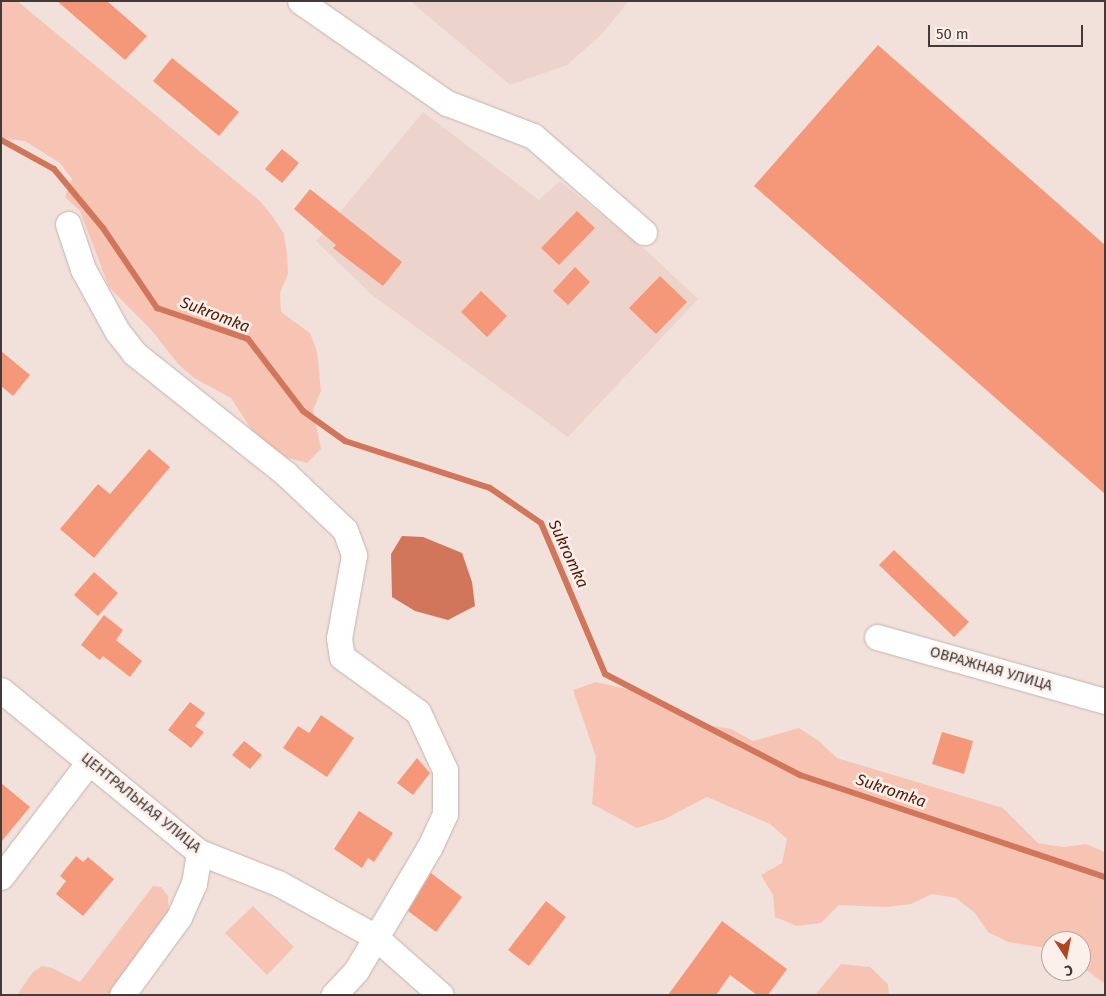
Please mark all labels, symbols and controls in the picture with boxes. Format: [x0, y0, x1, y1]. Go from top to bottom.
scale bar [931, 15, 1086, 47]
text: 50 m [936, 25, 969, 43]
water label: Sukromka [178, 293, 252, 337]
water label: Sukromka [544, 517, 592, 591]
street label: ОВРАЖНАЯ УЛИЦА [928, 643, 1054, 695]
street label: ЦЕНТРАЛЬНАЯ УЛИЦА [77, 749, 205, 857]
water label: Sukromka [853, 770, 929, 812]
north arrow [1041, 931, 1091, 981]
text: С [1063, 961, 1074, 979]

